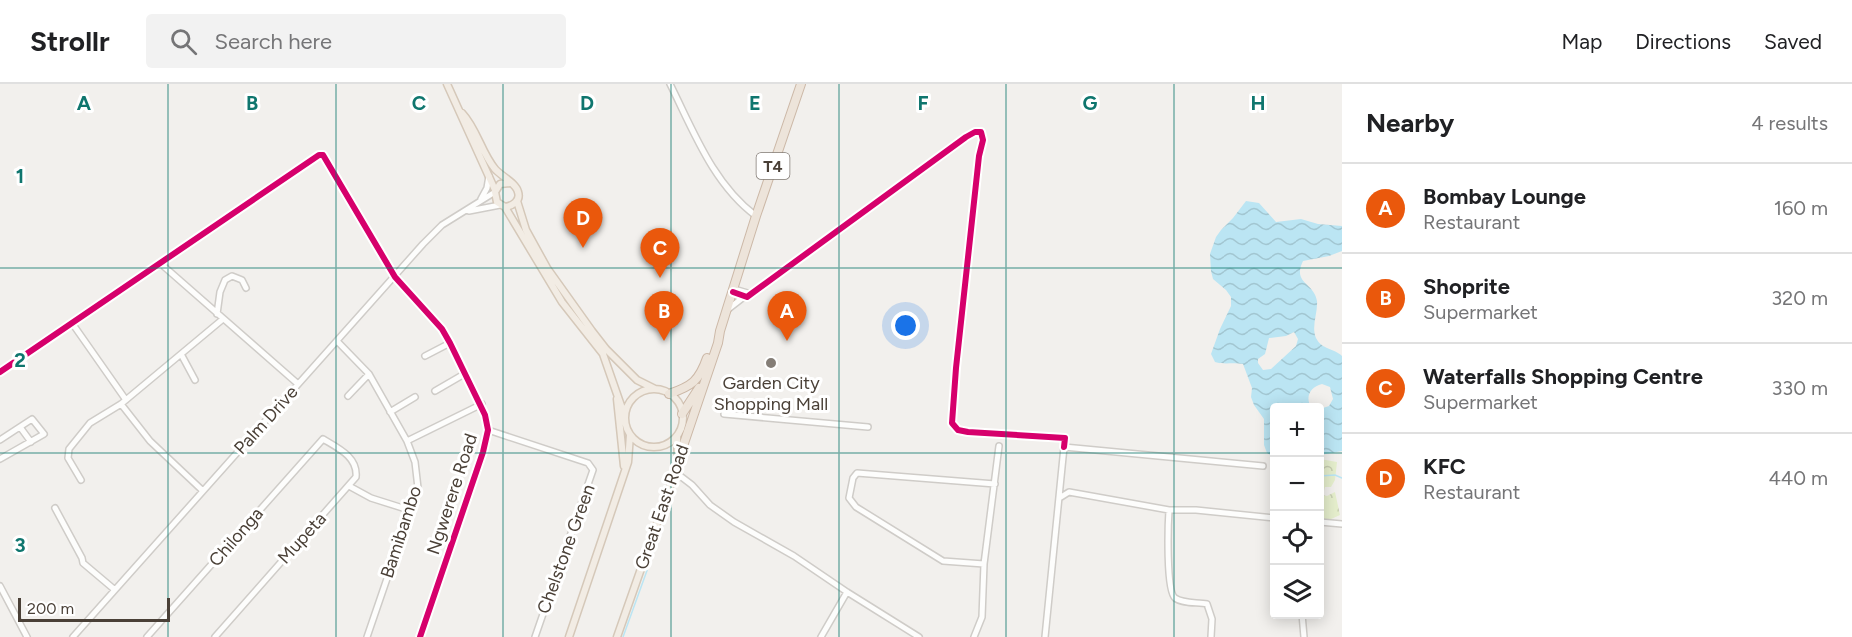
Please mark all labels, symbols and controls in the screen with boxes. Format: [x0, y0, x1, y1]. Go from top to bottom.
search box [146, 14, 566, 68]
text: Strollr [30, 24, 110, 58]
icon: search [167, 25, 200, 58]
text: Search here [215, 28, 332, 55]
text: Map [1561, 29, 1602, 54]
text: Directions [1635, 29, 1731, 54]
text: Saved [1764, 29, 1822, 54]
text: A [77, 91, 92, 115]
text: B [246, 91, 258, 115]
text: C [412, 91, 426, 115]
text: D [580, 91, 594, 115]
text: E [749, 91, 761, 115]
text: F [917, 91, 929, 115]
text: G [1083, 91, 1098, 115]
text: H [1251, 91, 1266, 115]
text: Nearby [1366, 107, 1454, 139]
text: 4 results [1751, 111, 1828, 135]
road number: T4 [756, 153, 790, 179]
text: 1 [16, 164, 24, 188]
text: Bombay Lounge [1423, 183, 1586, 210]
text: A [1378, 196, 1393, 220]
text: 160 m [1774, 196, 1828, 220]
pin: D [564, 198, 602, 248]
text: Restaurant [1423, 210, 1520, 234]
pin: C [640, 228, 680, 278]
text: Shoprite [1423, 273, 1510, 300]
text: B [1379, 286, 1392, 310]
text: 320 m [1771, 286, 1828, 310]
pin: B [644, 292, 684, 341]
pin: A [768, 292, 806, 341]
text: Supermarket [1423, 300, 1538, 324]
your location [891, 311, 920, 340]
text: 2 [14, 348, 26, 372]
marker: Garden City Shopping Mall [764, 356, 778, 370]
text: Waterfalls Shopping Centre [1423, 363, 1703, 390]
place label: Garden City Shopping Mall [714, 372, 828, 415]
text: C [1378, 376, 1393, 400]
text: 330 m [1771, 376, 1828, 400]
street label: Palm Drive [229, 381, 303, 459]
text: Supermarket [1423, 390, 1538, 414]
map controls [1270, 403, 1324, 619]
button: + [1270, 403, 1324, 457]
street label: Ngwerere Road [422, 431, 482, 557]
street label: Great East Road [630, 442, 694, 572]
text: KFC [1423, 453, 1466, 480]
button: − [1270, 457, 1324, 511]
text: D [1379, 466, 1393, 490]
text: 440 m [1768, 466, 1828, 490]
text: Restaurant [1423, 480, 1520, 504]
street label: Chelstone Green [532, 481, 600, 617]
street label: Bamibambo [376, 483, 426, 581]
street label: Chilonga [204, 503, 268, 571]
street label: Mupeta [273, 508, 331, 568]
button: locate [1270, 511, 1324, 565]
text: 3 [14, 533, 26, 557]
button: layers [1270, 565, 1324, 619]
scale bar [18, 595, 170, 622]
text: 200 m [27, 599, 74, 618]

